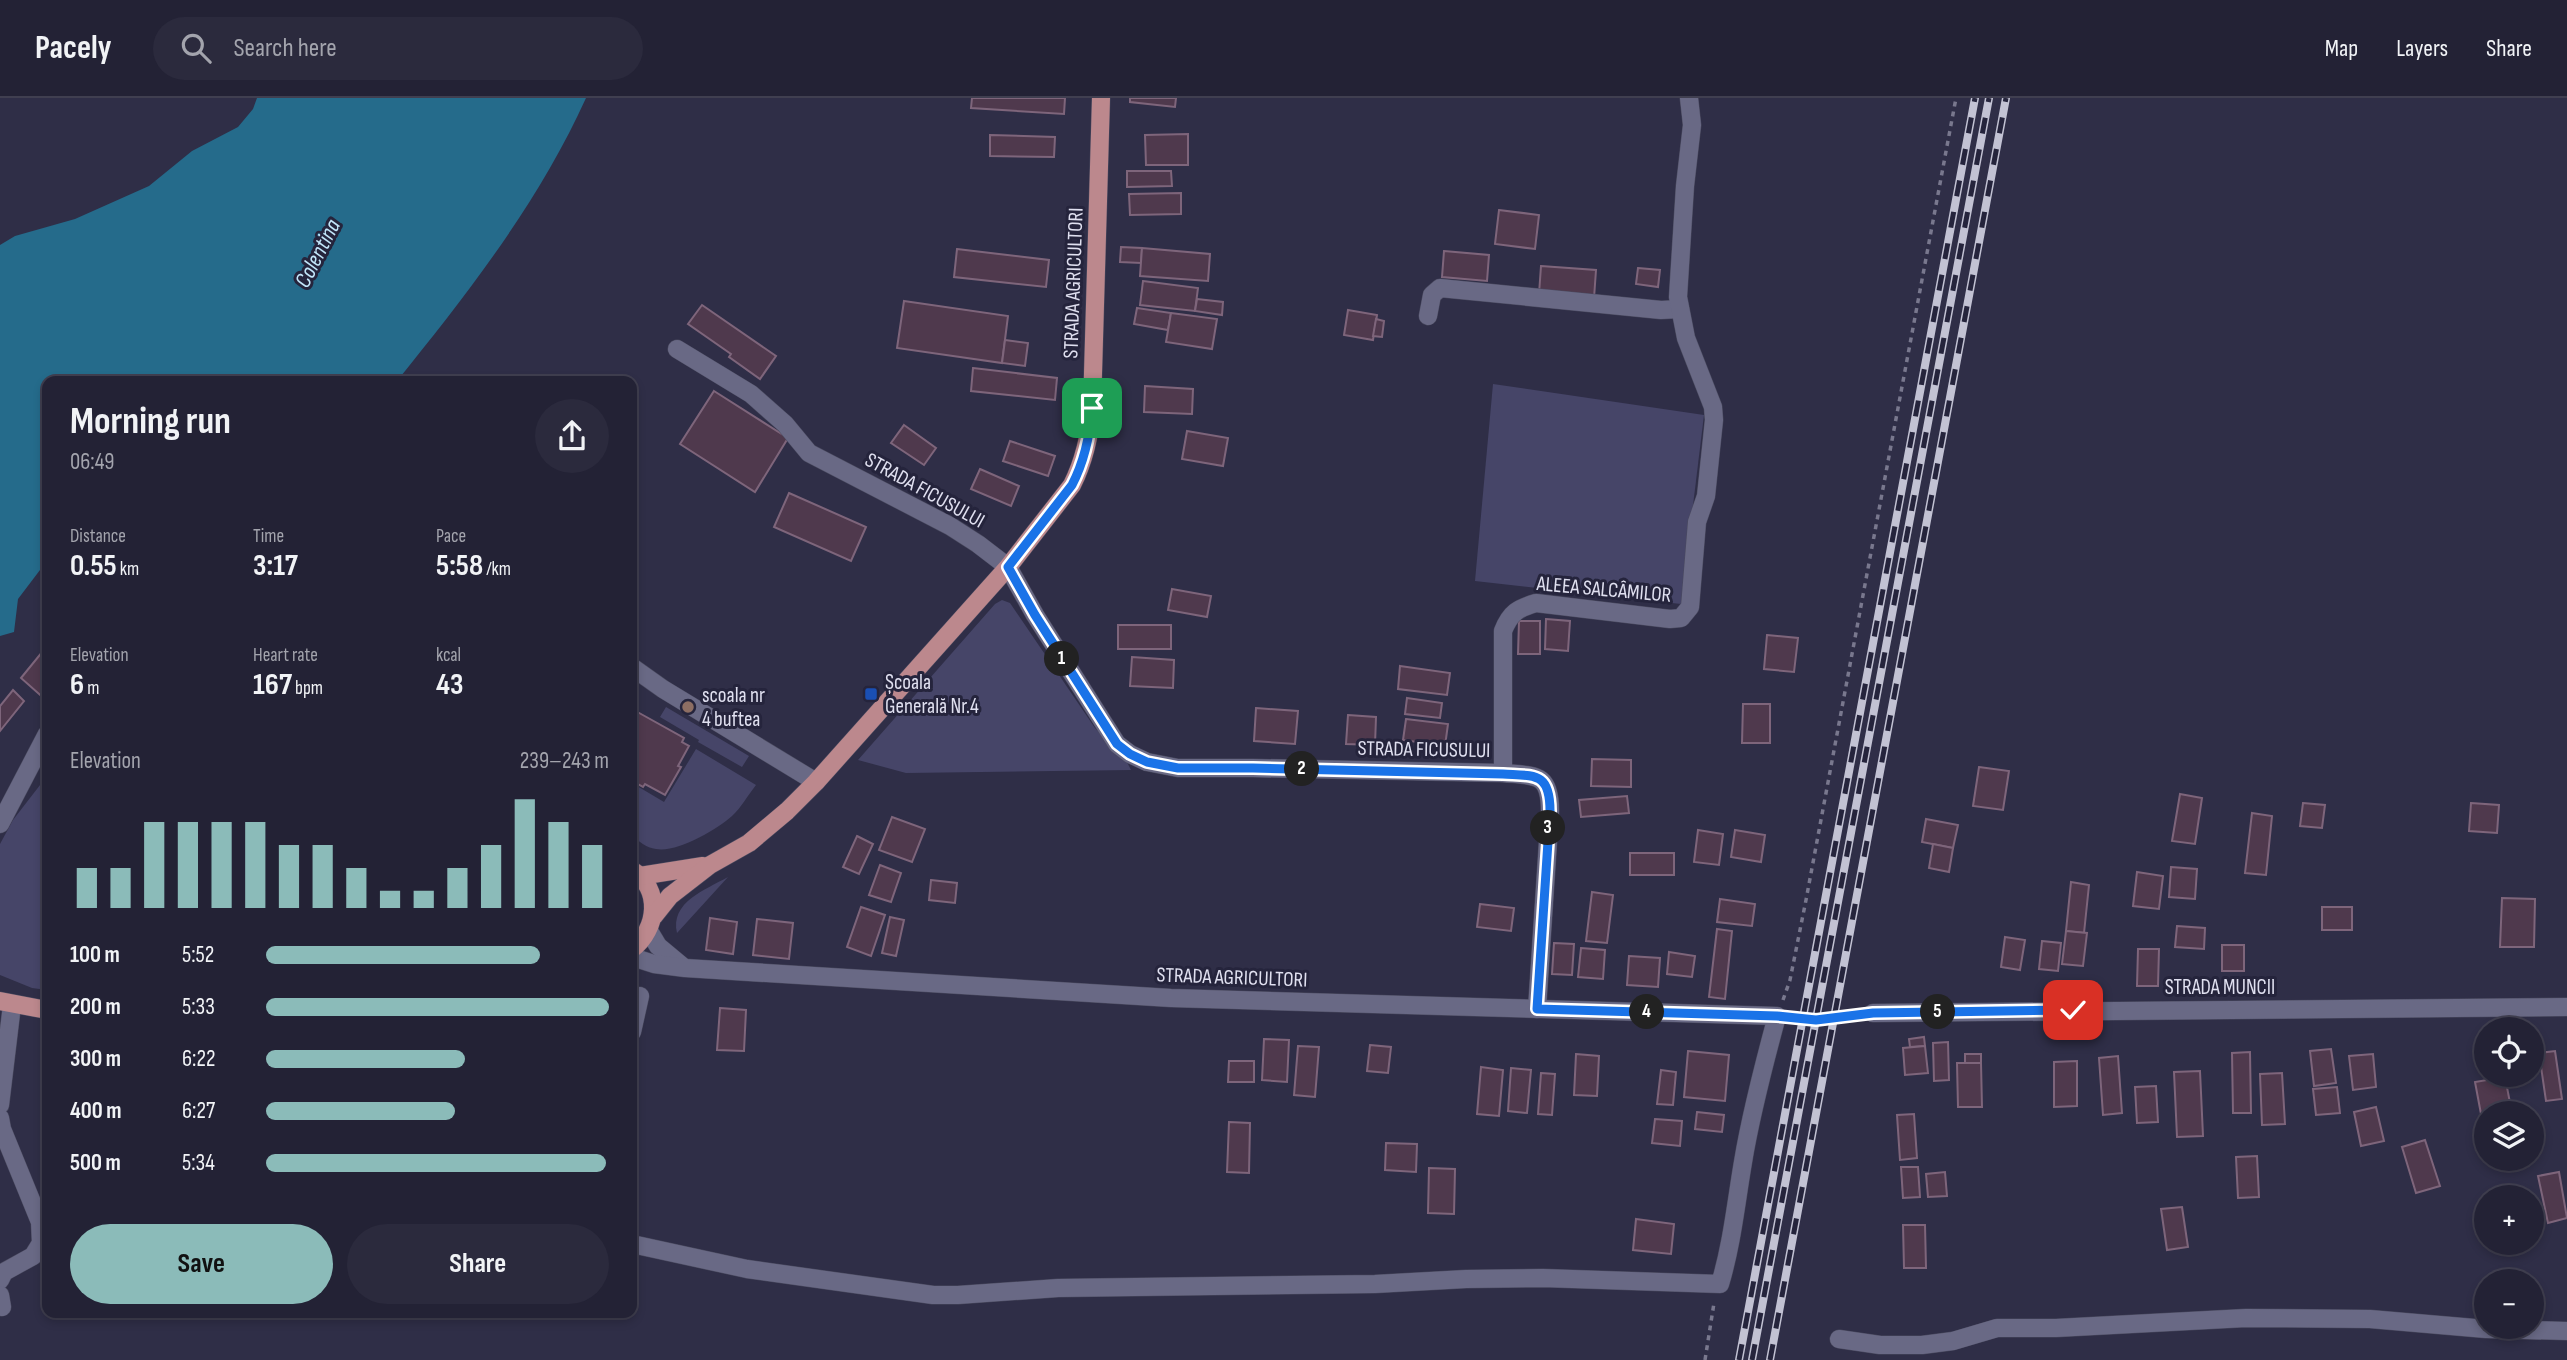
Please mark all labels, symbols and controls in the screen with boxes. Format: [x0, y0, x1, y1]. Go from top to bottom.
search box [153, 17, 643, 80]
text: Pacely [35, 28, 111, 68]
icon: search [177, 29, 215, 67]
text: Search here [233, 33, 337, 64]
text: Map [2325, 34, 2358, 63]
text: Layers [2396, 34, 2448, 63]
text: Share [2486, 34, 2532, 63]
street label: STRADA AGRICULTORI [1058, 207, 1089, 359]
water label: Colentina [289, 214, 347, 292]
pin [1062, 378, 1122, 438]
icon: arrive [1073, 389, 1111, 427]
text: Morning run [70, 399, 231, 444]
button: share [535, 399, 609, 473]
street label: STRADA FICUSULUI [861, 447, 989, 534]
text: 06:49 [70, 448, 115, 476]
text: Distance [70, 525, 126, 548]
text: Time [253, 525, 284, 548]
text: Pace [436, 525, 466, 548]
text: 0.55 [70, 548, 117, 584]
text: 3:17 [253, 548, 298, 584]
text: 5:58 [436, 548, 483, 584]
text: km [117, 558, 139, 581]
text: /km [483, 558, 511, 581]
street label: ALEEA SALCÂMILOR [1535, 571, 1673, 608]
pin: 1 [1044, 642, 1080, 676]
text: Elevation [70, 644, 129, 667]
text: Heart rate [253, 644, 318, 667]
text: kcal [436, 644, 461, 667]
text: 1 [1058, 647, 1065, 670]
text: 6 [70, 667, 84, 703]
text: 167 [253, 667, 292, 703]
text: 43 [436, 667, 463, 703]
place label: Școala Generală Nr.4 [885, 670, 979, 719]
text: m [84, 677, 99, 700]
text: bpm [292, 677, 323, 700]
place label: scoala nr 4 buftea [702, 683, 765, 732]
marker: Școala Generală Nr.4 [863, 686, 879, 702]
marker: scoala nr 4 buftea [680, 699, 696, 715]
street label: STRADA FICUSULUI [1357, 736, 1491, 763]
text: Elevation [70, 747, 141, 775]
text: 239–243 m [520, 747, 609, 775]
pin: 2 [1284, 752, 1320, 786]
text: 2 [1297, 757, 1306, 780]
pin: 3 [1530, 810, 1566, 846]
text: 3 [1543, 816, 1552, 839]
text: 100 m [70, 941, 120, 969]
text: 5:52 [182, 941, 214, 969]
street label: STRADA AGRICULTORI [1156, 962, 1308, 993]
street label: STRADA MUNCII [2165, 975, 2275, 1000]
pin [2043, 980, 2103, 1040]
icon: check [2054, 991, 2092, 1029]
text: 200 m [70, 993, 121, 1021]
text: 5:33 [182, 993, 215, 1021]
pin: 4 [1630, 995, 1664, 1030]
pin: 5 [1920, 995, 1955, 1030]
text: 4 [1642, 1000, 1651, 1023]
text: 5 [1933, 1000, 1942, 1023]
map controls [2474, 1017, 2544, 1339]
button: locate [2474, 1017, 2544, 1087]
text: 300 m [70, 1045, 121, 1073]
text: 6:22 [182, 1045, 215, 1073]
text: 400 m [70, 1097, 121, 1125]
text: 6:27 [182, 1097, 215, 1125]
button: layers [2474, 1101, 2544, 1171]
text: 500 m [70, 1149, 121, 1177]
text: 5:34 [182, 1149, 215, 1177]
button: + [2474, 1185, 2544, 1255]
button: Save [70, 1224, 333, 1304]
button: Share [347, 1224, 609, 1304]
button: − [2474, 1269, 2544, 1339]

